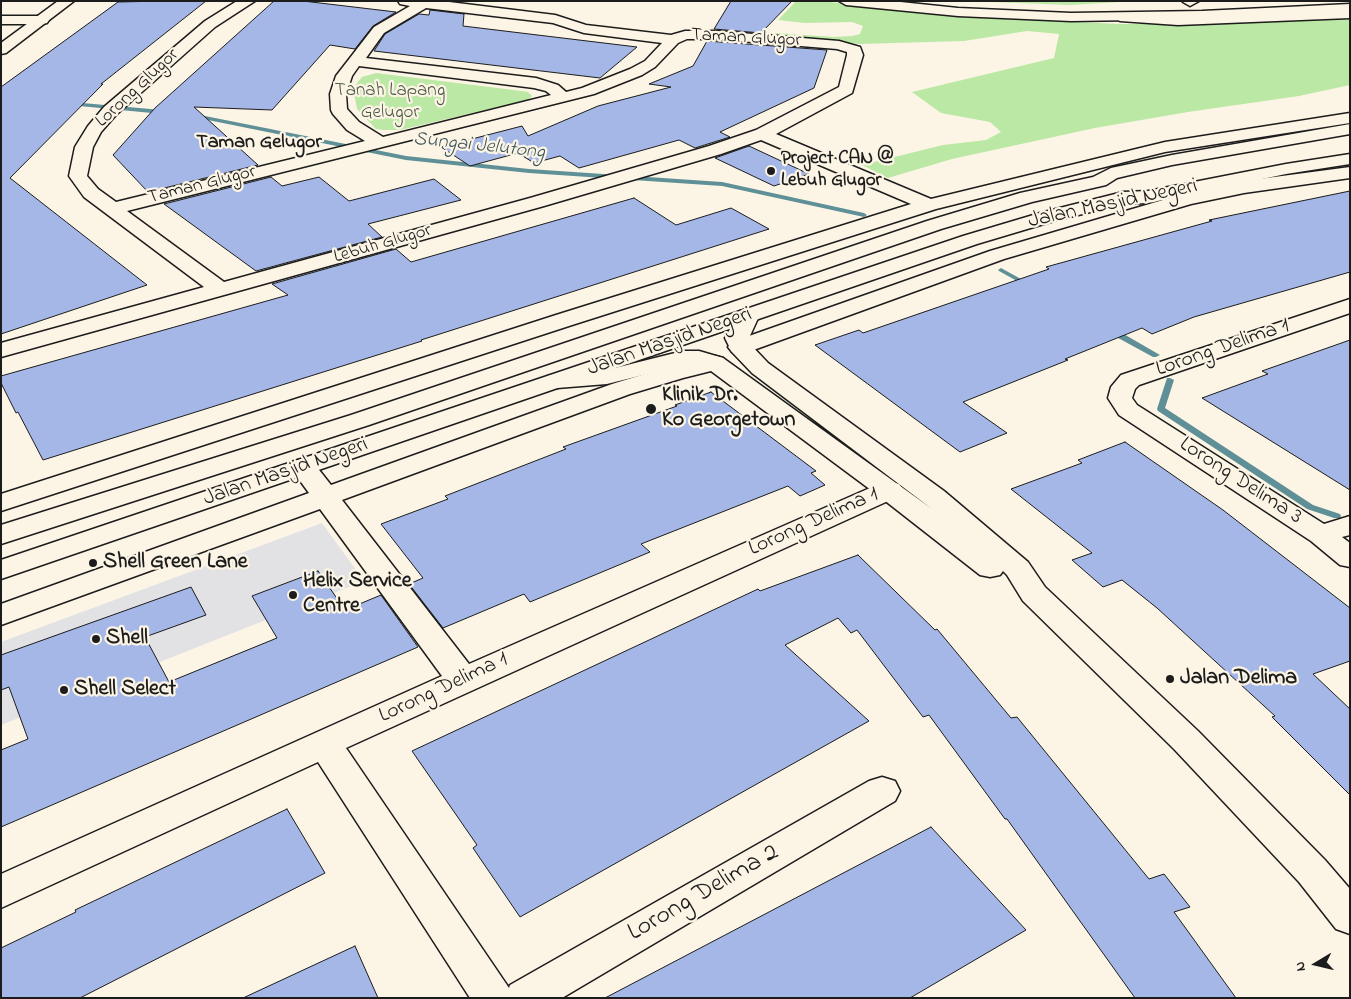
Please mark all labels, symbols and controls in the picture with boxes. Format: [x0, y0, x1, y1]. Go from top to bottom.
street label: Taman Glugor [690, 25, 802, 53]
street label: Lorong Glugor [92, 45, 184, 133]
park label: Tanah Lapang Gelugor [335, 81, 445, 125]
water label: Sungai Jelutong [412, 128, 546, 166]
district label: Taman Gelugor [196, 132, 322, 156]
place label: Project CAN @ Lebuh Glugor [781, 149, 893, 193]
street label: Taman Glugor [146, 162, 258, 210]
marker: Project CAN @ Lebuh Glugor [765, 165, 777, 177]
street label: Jalan Masjid Negeri [1026, 174, 1200, 236]
street label: Lebuh Glugor [332, 220, 434, 270]
street label: Jalan Masjid Negeri [584, 302, 756, 384]
street label: Lorong Delima 1 [1153, 314, 1293, 384]
place label: Klinik Dr. Ko Georgetown [662, 383, 795, 434]
marker: Klinik Dr. Ko Georgetown [644, 402, 658, 416]
street label: Jalan Masjid Negeri [200, 432, 372, 514]
street label: Lorong Delima 3 [1174, 432, 1306, 532]
street label: Lorong Delima 1 [745, 483, 883, 563]
place label: Shell Green Lane [103, 550, 248, 576]
marker: Shell Green Lane [87, 557, 99, 569]
place label: Helix Service Centre [303, 569, 412, 620]
marker: Helix Service Centre [287, 589, 299, 601]
place label: Shell [106, 626, 148, 652]
marker: Shell [90, 633, 102, 645]
street label: Lorong Delima 1 [375, 648, 513, 730]
place label: Jalan Delima [1180, 666, 1297, 692]
marker: Jalan Delima [1164, 673, 1176, 685]
place label: Shell Select [74, 677, 176, 703]
marker: Shell Select [58, 684, 70, 696]
street label: Lorong Delima 2 [623, 838, 785, 950]
north arrow [1291, 939, 1341, 989]
text: N [1290, 960, 1312, 973]

